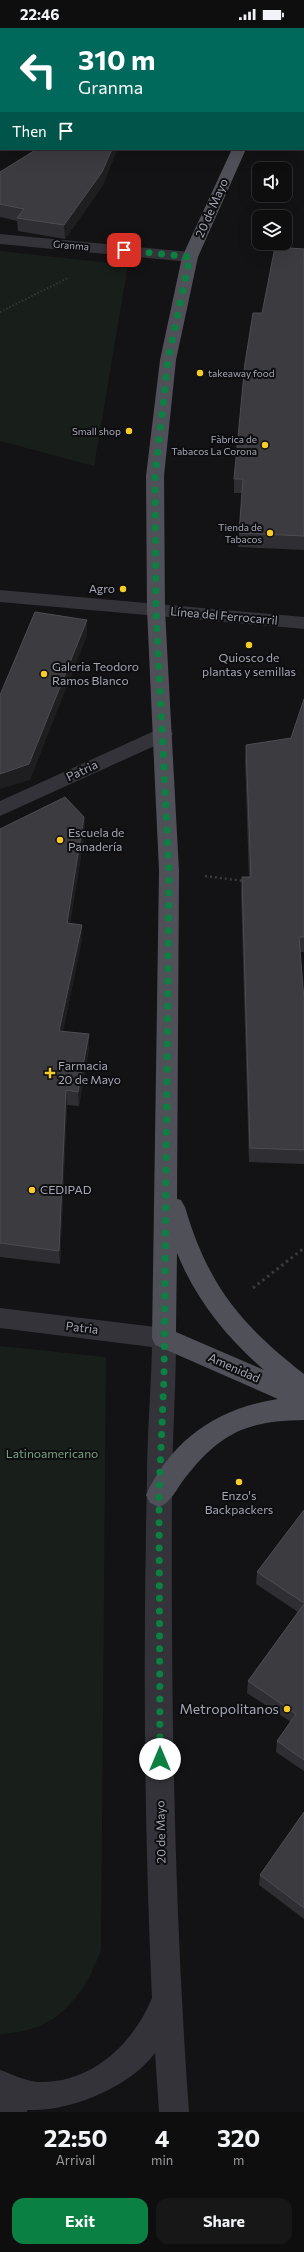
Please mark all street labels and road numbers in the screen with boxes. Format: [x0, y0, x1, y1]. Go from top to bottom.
street label: 20 de Mayo [192, 176, 230, 239]
street label: Granma [52, 237, 90, 253]
street label: Línea del Ferrocarril [170, 603, 278, 627]
street label: Patria [64, 757, 99, 783]
street label: Patria [65, 1318, 99, 1336]
street label: Amenidad [206, 1349, 263, 1385]
street label: 20 de Mayo [152, 1800, 168, 1864]

